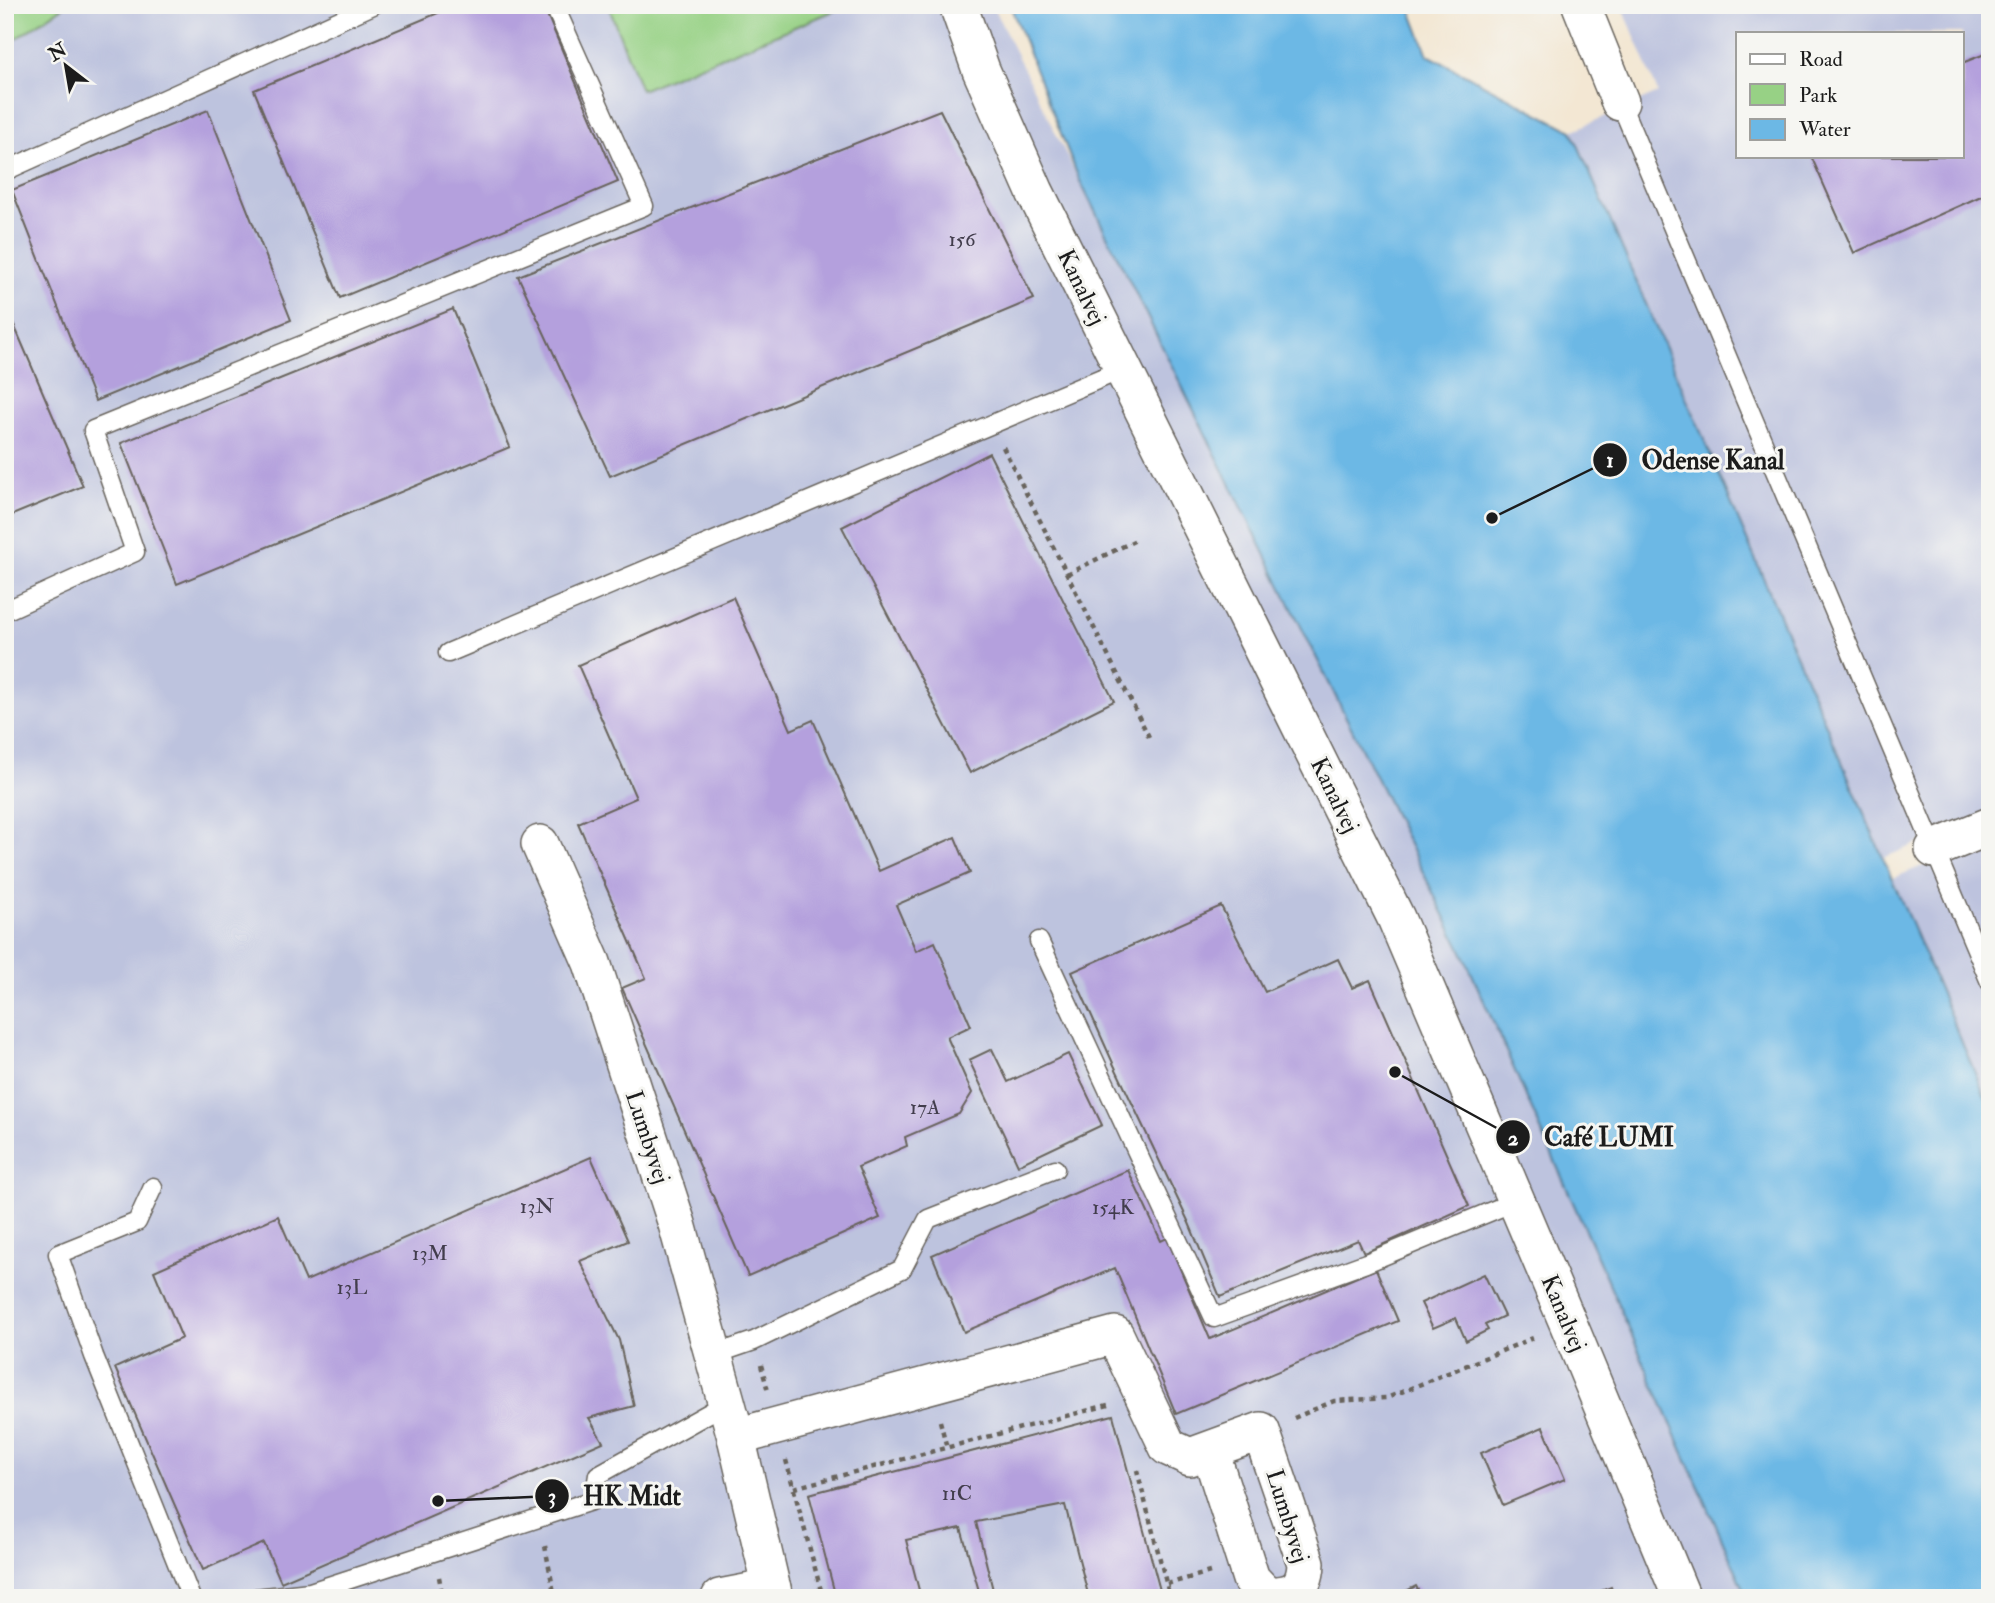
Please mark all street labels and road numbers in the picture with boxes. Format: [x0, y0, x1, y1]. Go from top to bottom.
street label: Kanalvej [1050, 244, 1113, 330]
street label: Kanalvej [1303, 752, 1366, 838]
street label: Lumbyvej [618, 1087, 677, 1188]
street label: Kanalvej [1534, 1270, 1594, 1356]
street label: Lumbyvej [1259, 1466, 1316, 1567]

